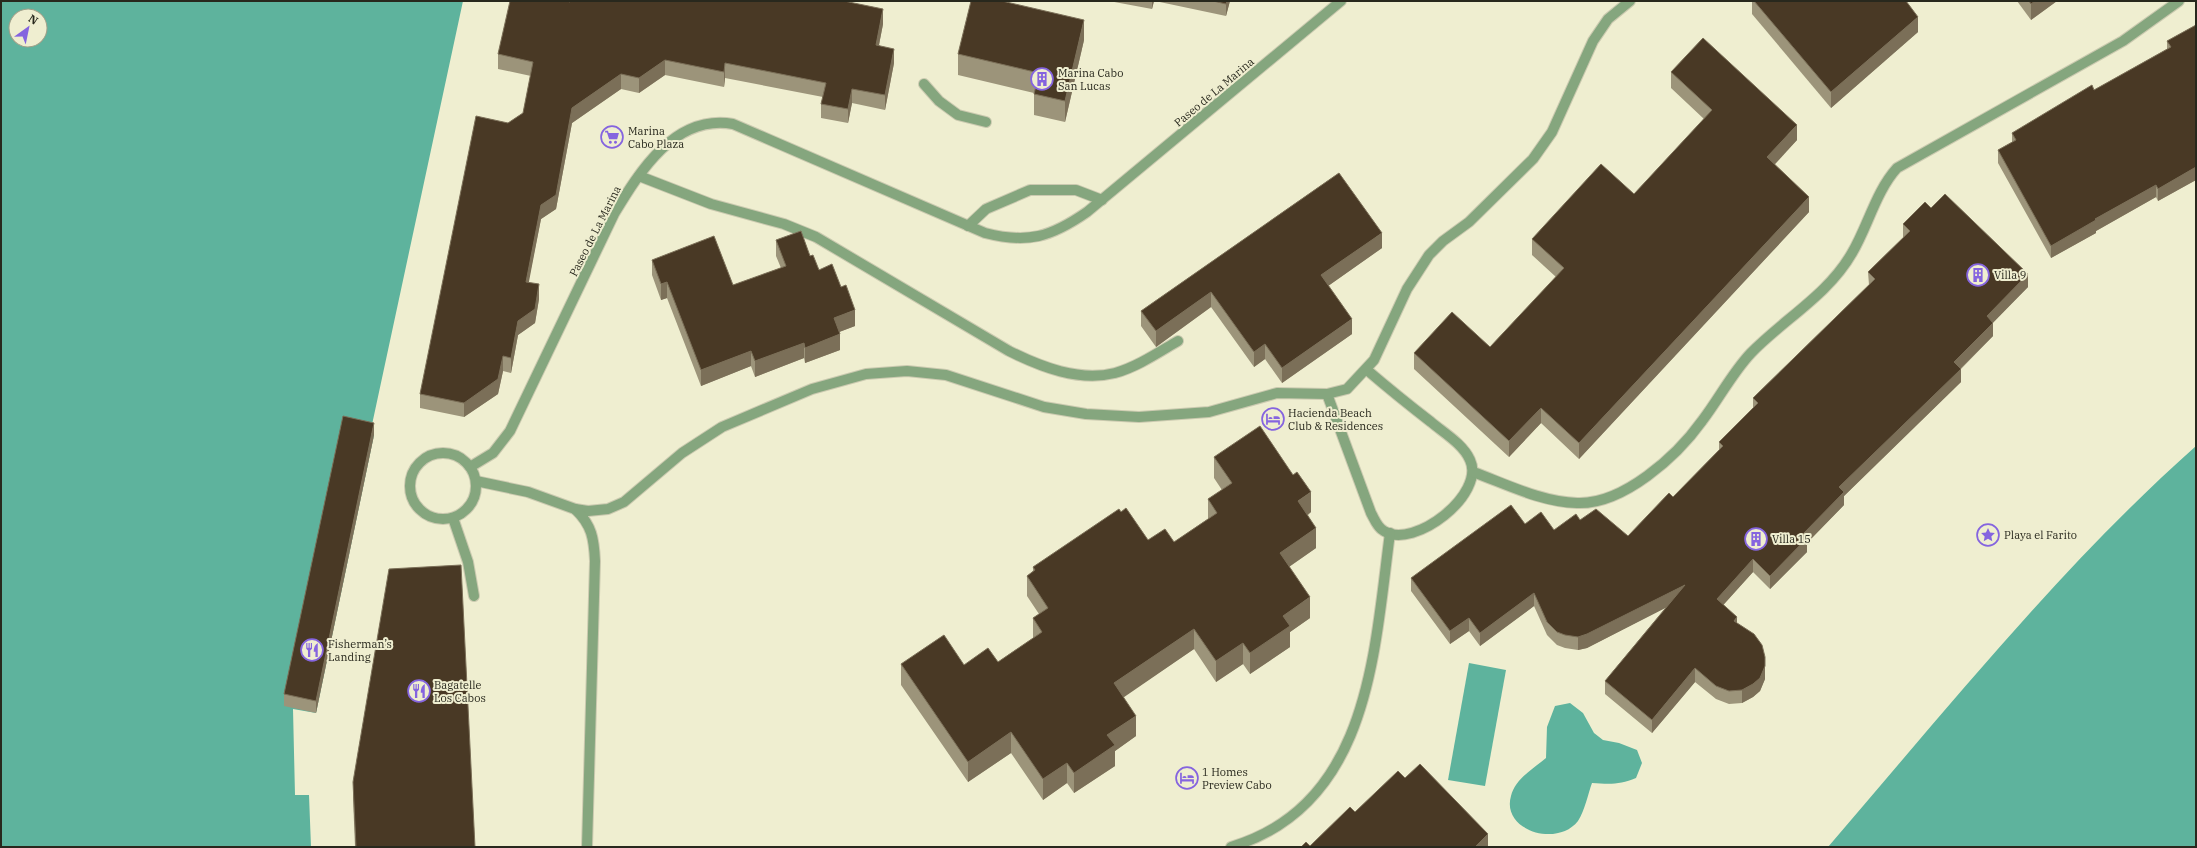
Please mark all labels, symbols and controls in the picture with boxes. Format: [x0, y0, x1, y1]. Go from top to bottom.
north arrow [8, 8, 48, 48]
text: N [26, 11, 41, 28]
street label: Paseo de La Marina [1171, 55, 1257, 129]
building icon: Marina Cabo San Lucas [1029, 66, 1055, 92]
place label: Marina Cabo San Lucas [1058, 66, 1123, 93]
supermarket icon: Marina Cabo Plaza [599, 124, 625, 150]
place label: Marina Cabo Plaza [628, 124, 684, 151]
street label: Paseo de La Marina [566, 183, 624, 279]
building icon: Villa 9 [1965, 262, 1991, 288]
place label: Villa 9 [1994, 268, 2026, 282]
hotel icon: Hacienda Beach Club & Residences [1260, 406, 1286, 432]
place label: Hacienda Beach Club & Residences [1288, 406, 1383, 433]
place icon: Playa el Farito [1975, 522, 2001, 548]
building icon: Villa 15 [1743, 526, 1769, 552]
place label: Playa el Farito [2004, 528, 2077, 542]
place label: Villa 15 [1772, 532, 1811, 546]
restaurant icon: Fisherman’s Landing [299, 637, 325, 663]
place label: Fisherman’s Landing [328, 637, 392, 664]
restaurant icon: Bagatelle Los Cabos [406, 678, 432, 704]
place label: Bagatelle Los Cabos [434, 678, 486, 705]
hotel icon: 1 Homes Preview Cabo [1174, 765, 1200, 791]
place label: 1 Homes Preview Cabo [1202, 765, 1272, 792]

